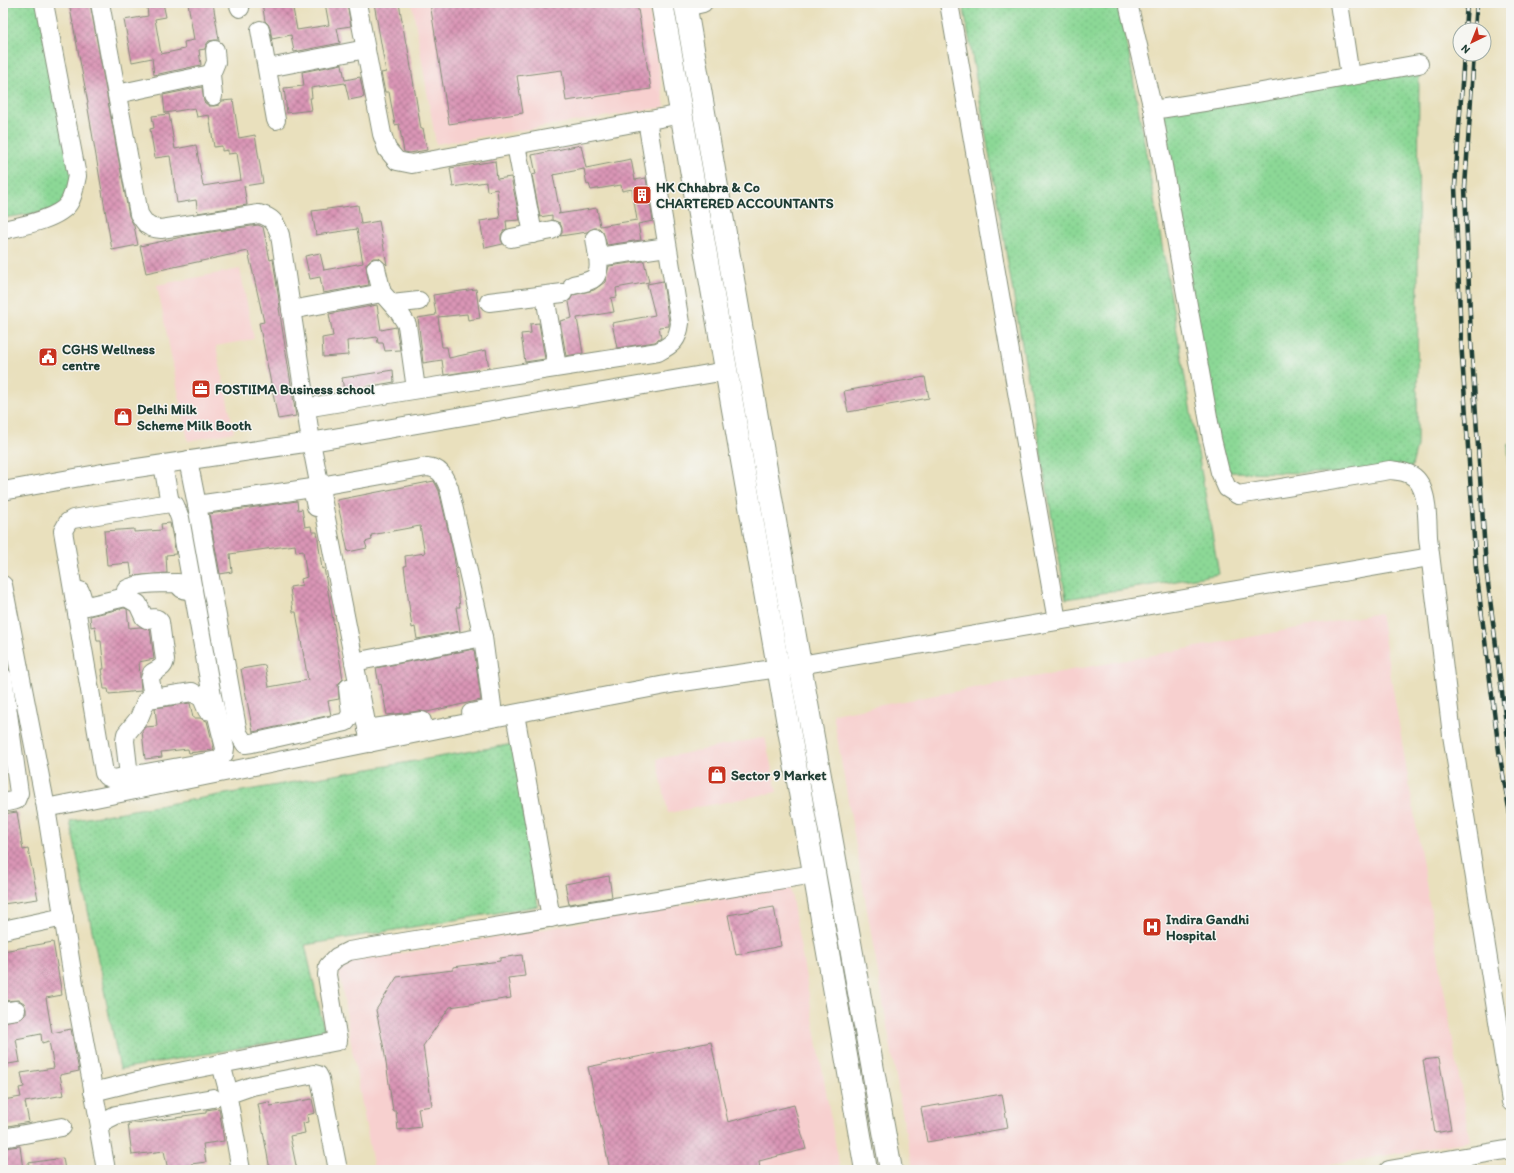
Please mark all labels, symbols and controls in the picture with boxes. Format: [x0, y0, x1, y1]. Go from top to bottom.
north arrow [1452, 22, 1492, 62]
text: N [1458, 42, 1473, 56]
place label: HK Chhabra & Co CHARTERED ACCOUNTANTS [656, 179, 834, 212]
building icon: HK Chhabra & Co CHARTERED ACCOUNTANTS [631, 184, 653, 206]
place label: CGHS Wellness centre [62, 341, 155, 374]
public building icon: CGHS Wellness centre [37, 346, 59, 368]
office icon: FOSTIIMA Business school [190, 378, 212, 400]
place label: FOSTIIMA Business school [215, 381, 376, 398]
place label: Delhi Milk Scheme Milk Booth [137, 401, 252, 434]
shop icon: Delhi Milk Scheme Milk Booth [112, 406, 134, 428]
shop icon: Sector 9 Market [706, 764, 728, 786]
place label: Sector 9 Market [731, 767, 827, 784]
place label: Indira Gandhi Hospital [1166, 911, 1249, 944]
hospital icon: Indira Gandhi Hospital [1141, 916, 1163, 938]

